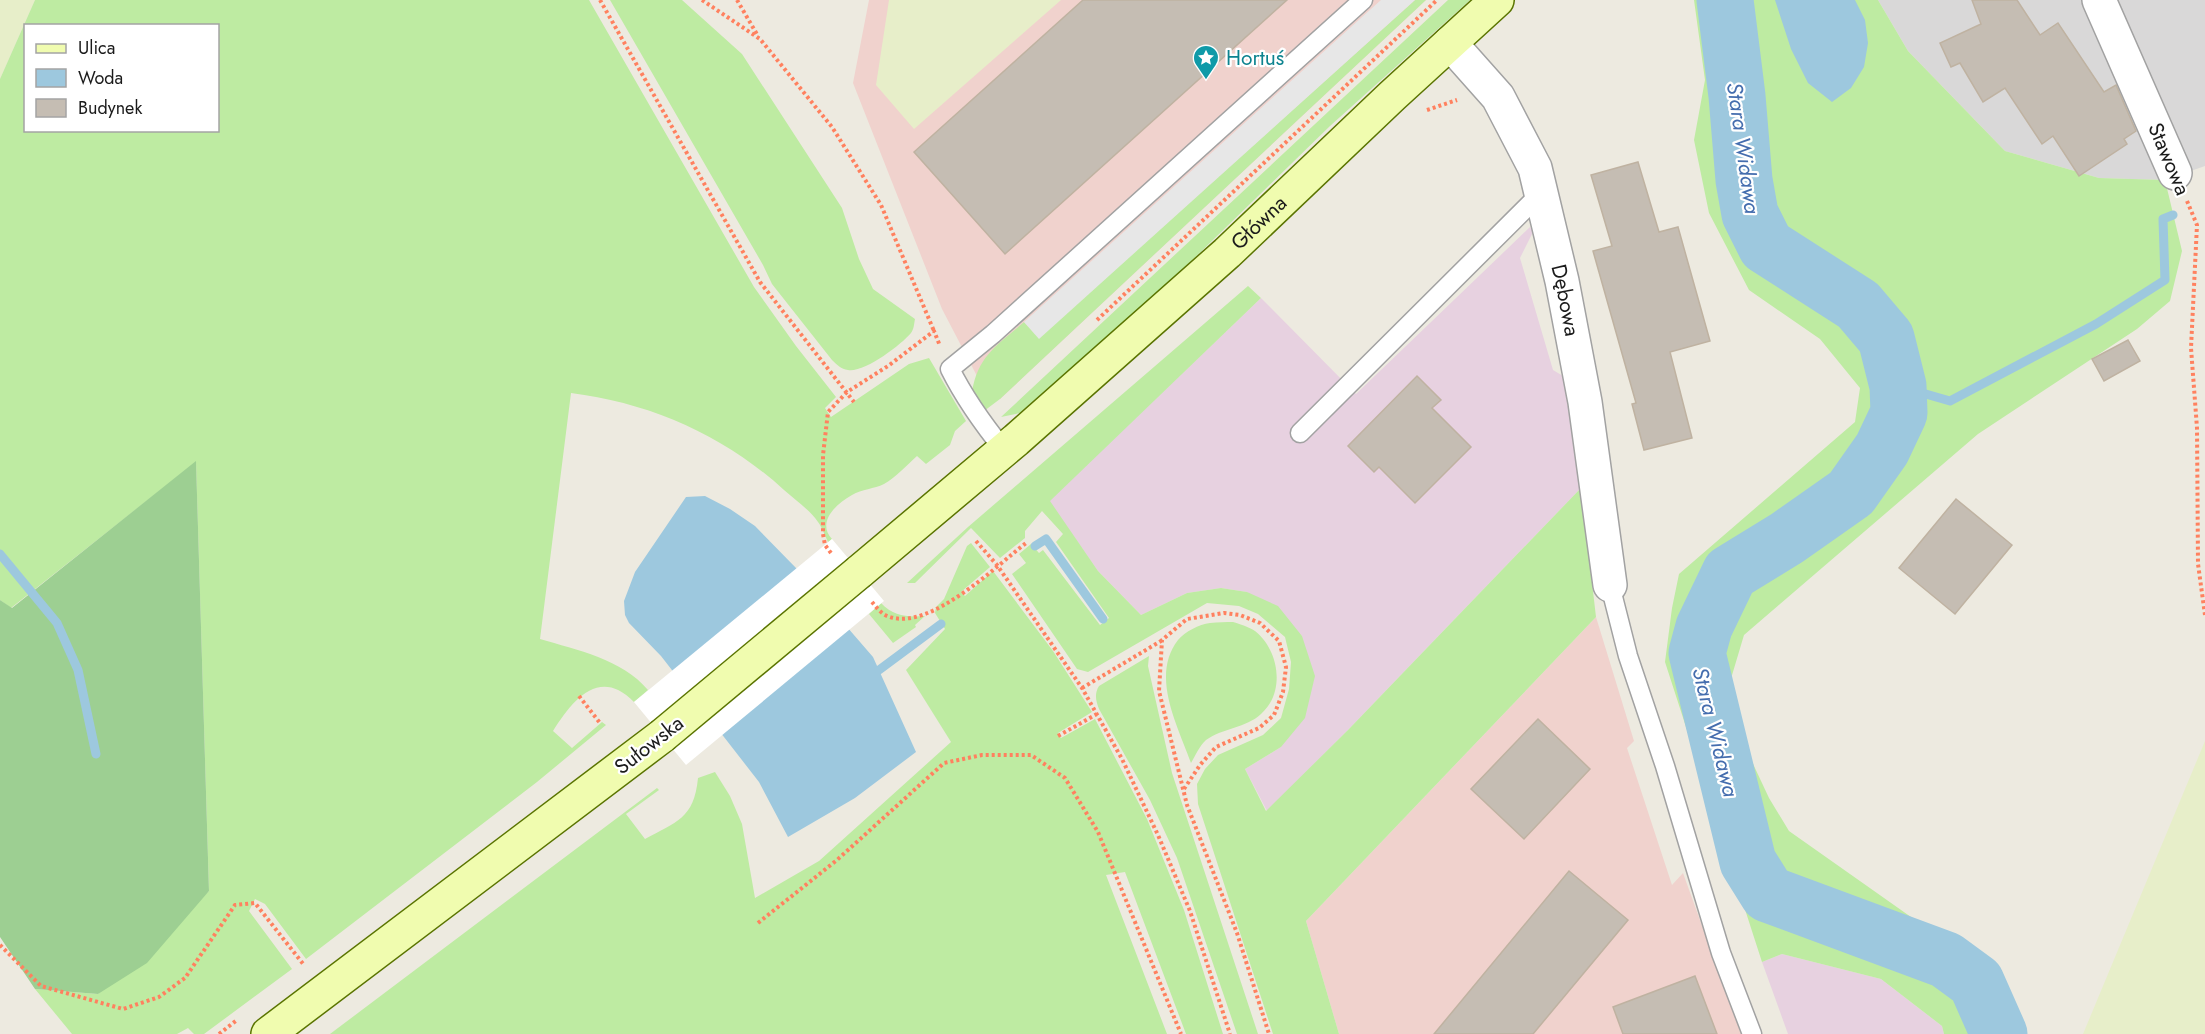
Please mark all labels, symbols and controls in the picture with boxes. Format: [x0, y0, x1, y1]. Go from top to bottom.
legend [24, 24, 219, 132]
text: Ulica [78, 35, 115, 61]
place icon: Hortuś [1191, 43, 1221, 81]
place label: Hortuś [1226, 43, 1285, 73]
text: Woda [78, 65, 123, 91]
water label: Stara Widawa [1719, 80, 1769, 216]
text: Budynek [78, 95, 142, 121]
street label: Stawowa [2140, 118, 2198, 200]
street label: Główna [1224, 189, 1294, 257]
street label: Dębowa [1544, 261, 1587, 339]
water label: Stara Widawa [1684, 664, 1748, 800]
street label: Sułowska [608, 708, 690, 782]

